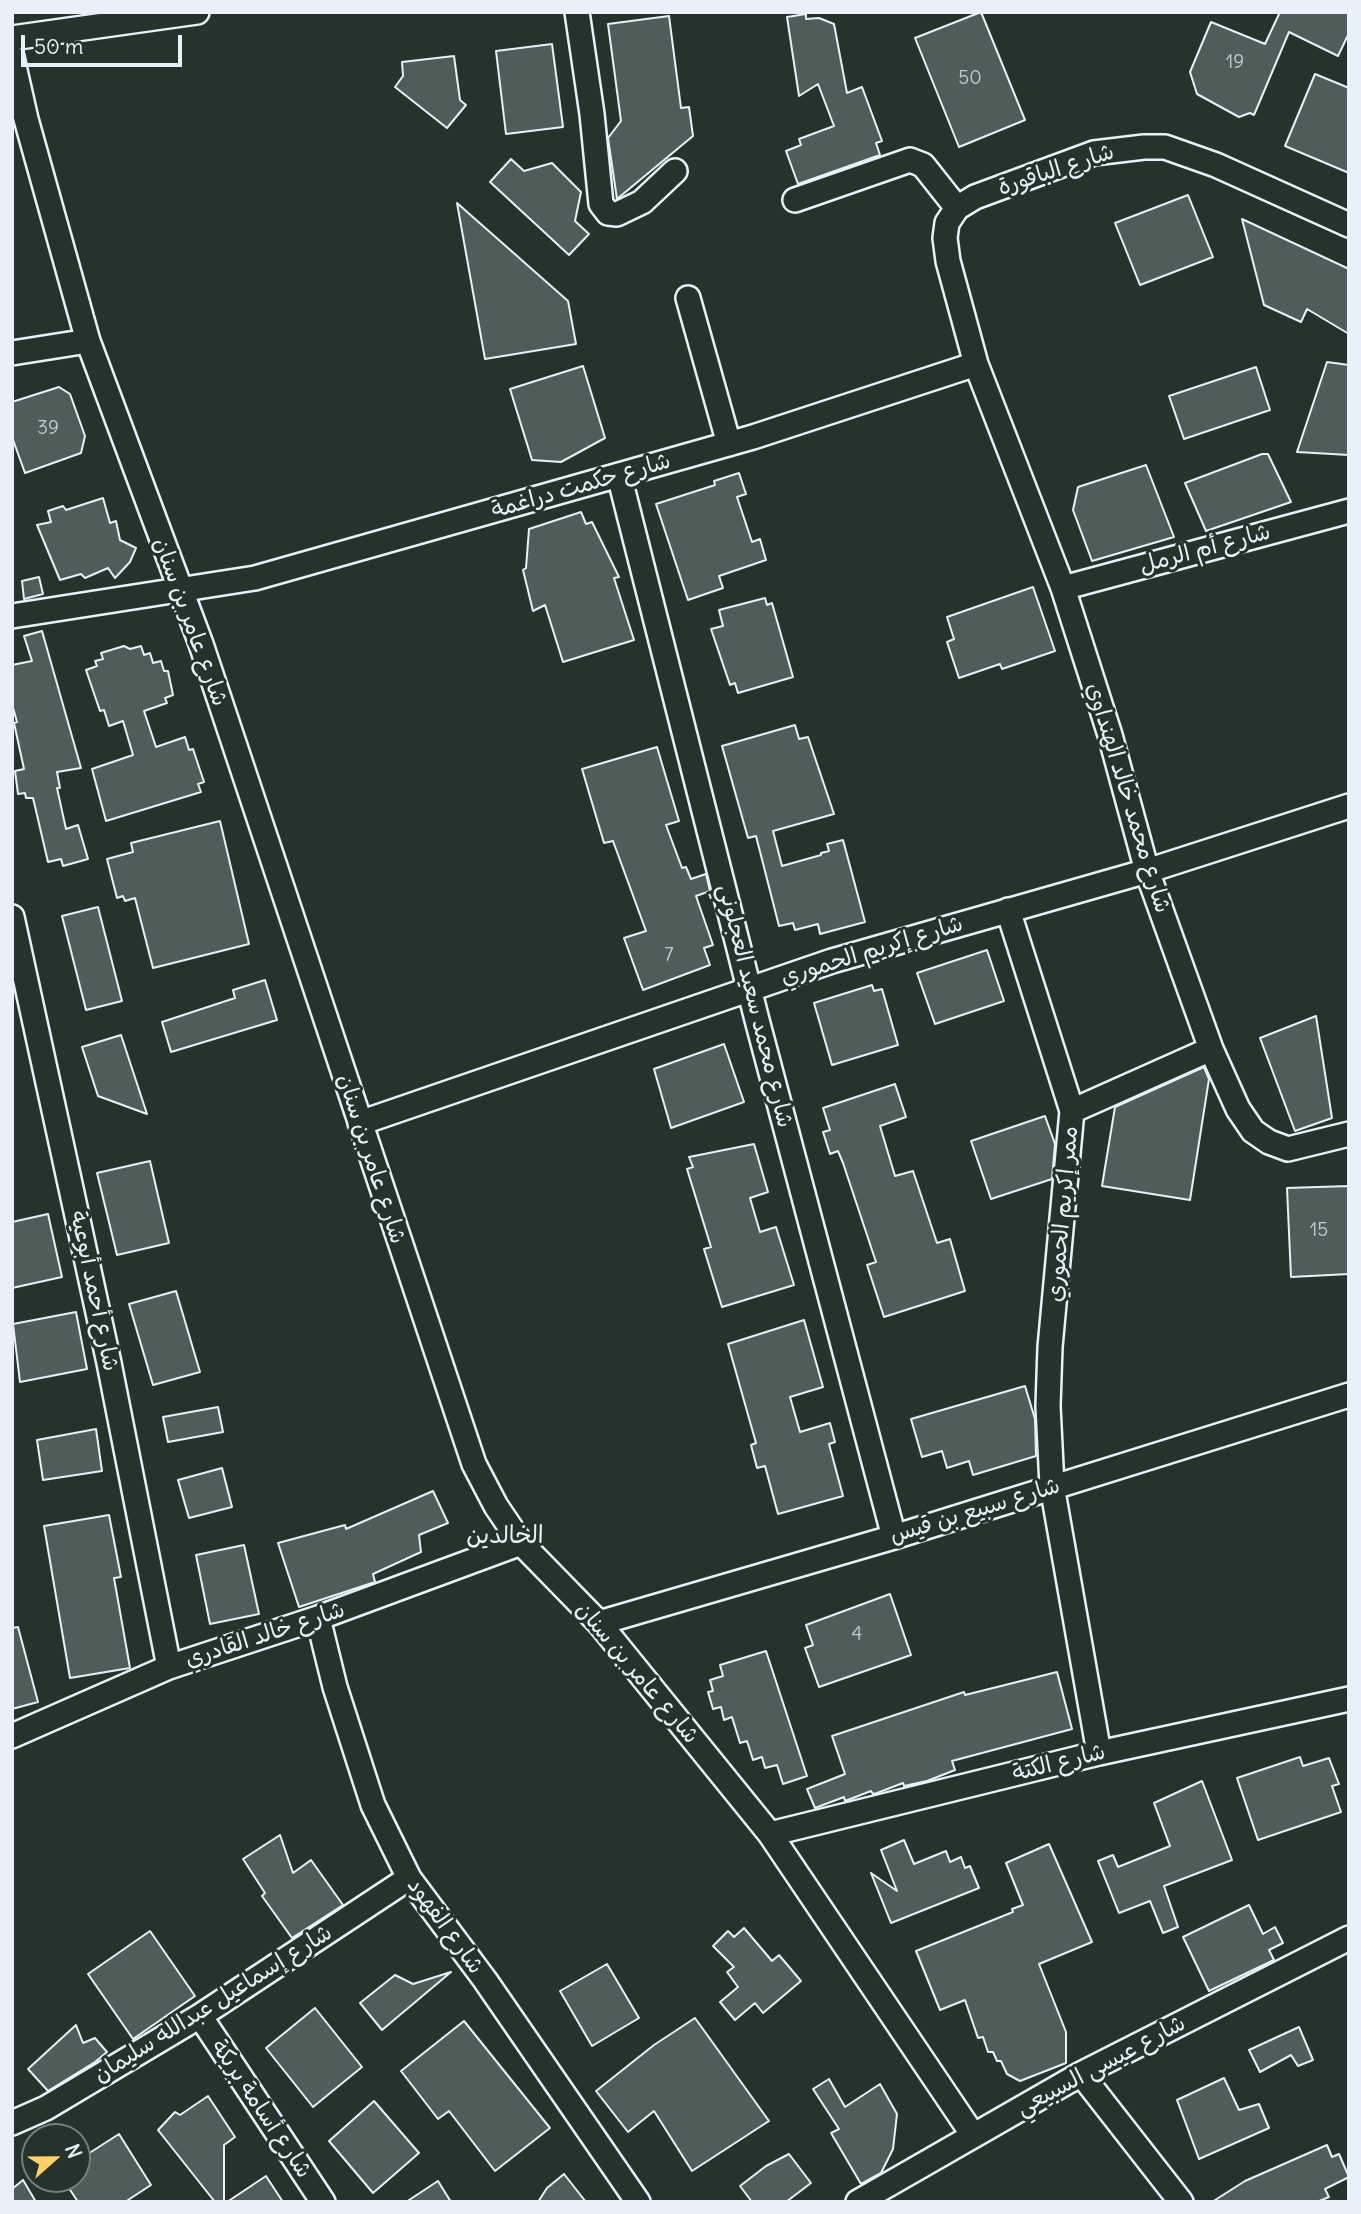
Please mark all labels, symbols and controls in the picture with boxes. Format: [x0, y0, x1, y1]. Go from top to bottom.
scale bar [24, 21, 186, 65]
text: 50 m [34, 33, 83, 60]
house number: 19 [1226, 52, 1244, 74]
house number: 50 [958, 68, 982, 90]
street label: شارع الباقورة [994, 138, 1118, 202]
house number: 39 [37, 418, 59, 440]
street label: شارع حكمت دراغمة [488, 447, 674, 525]
street label: شارع أم الرمل [1136, 518, 1274, 580]
street label: شارع عامر بن سنان [147, 534, 233, 710]
street label: شارع محمد خالد الهنداوي [1080, 679, 1176, 917]
street label: شارع محمد سعيد العجلوني [711, 881, 799, 1131]
street label: شارع إكريم الحموري [778, 910, 966, 992]
house number: 7 [664, 945, 674, 967]
street label: شارع عامر بن سنان [331, 1071, 411, 1247]
street label: ممر إكريم الحموري [1042, 1125, 1084, 1303]
street label: شارع أحمد أبوعية [64, 1208, 124, 1374]
house number: 15 [1310, 1220, 1328, 1242]
street label: شارع سبيع بن قيس [887, 1472, 1063, 1550]
district label: الخالدين [466, 1522, 544, 1550]
street label: شارع خالد القادري [182, 1596, 348, 1674]
street label: شارع عامر بن سنان [570, 1596, 704, 1750]
house number: 4 [852, 1624, 862, 1646]
street label: شارع الكتة [1010, 1738, 1108, 1788]
street label: شارع الفهود [401, 1872, 489, 1980]
street label: شارع إسماعيل عبدالله سليمان [89, 1919, 337, 2089]
street label: شارع عيسى السبيعي [1012, 2010, 1190, 2122]
street label: شارع أسامة بريكة [205, 2035, 317, 2183]
north arrow [21, 2123, 91, 2193]
text: N [60, 2141, 87, 2162]

